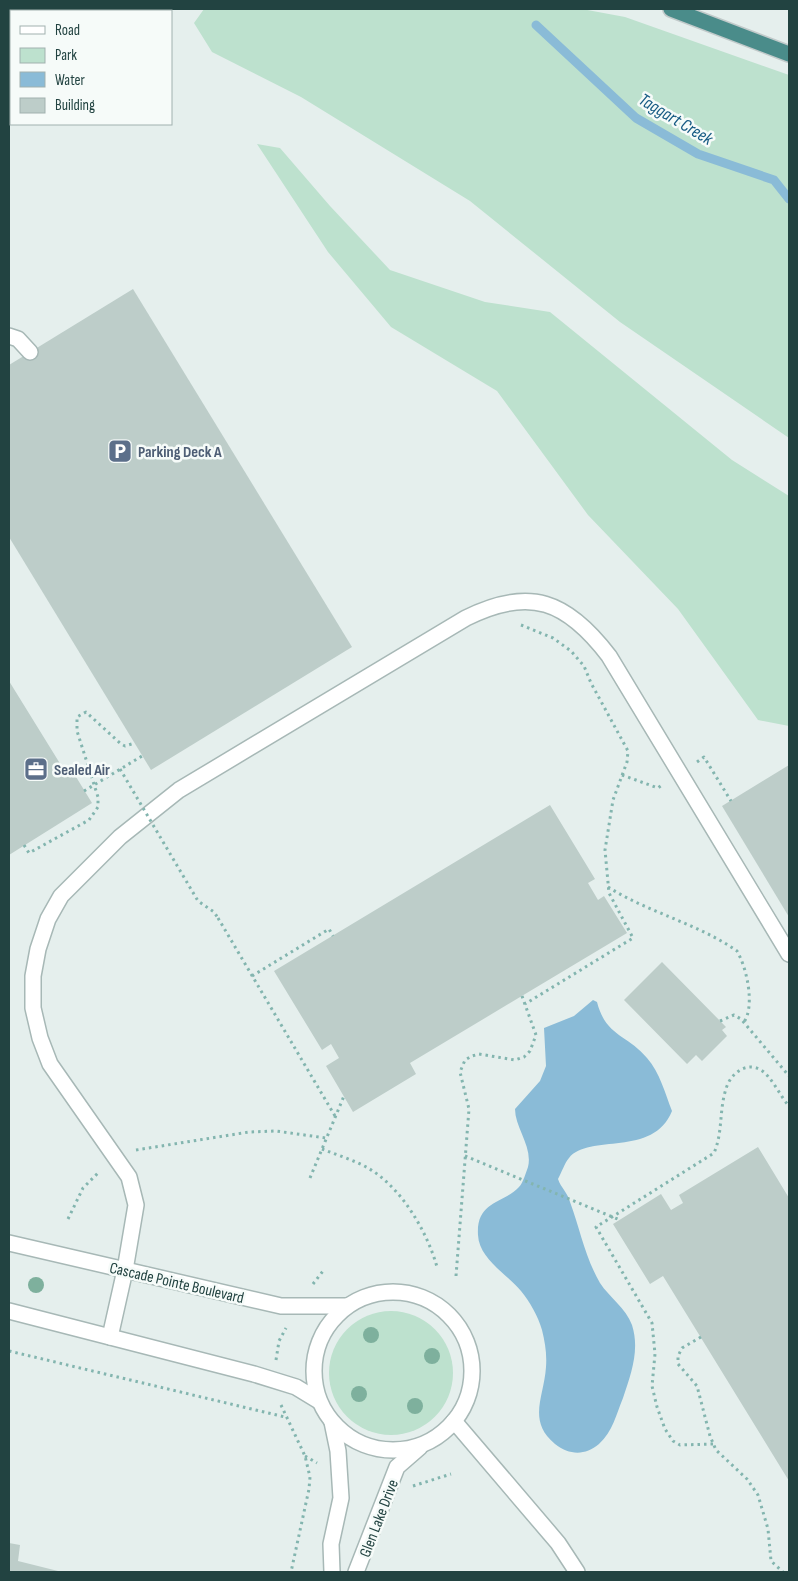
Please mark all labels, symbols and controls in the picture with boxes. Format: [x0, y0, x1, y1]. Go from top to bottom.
legend [10, 10, 172, 125]
text: Road [55, 21, 80, 40]
text: Park [55, 46, 77, 65]
text: Water [55, 71, 86, 90]
water label: Taggart Creek [635, 89, 718, 150]
text: Building [55, 96, 95, 115]
parking icon: Parking Deck A [107, 438, 133, 464]
place label: Parking Deck A [138, 443, 222, 462]
office icon: Sealed Air [23, 756, 49, 782]
place label: Sealed Air [54, 761, 110, 780]
street label: Cascade Pointe Boulevard [108, 1259, 246, 1308]
street label: Glen Lake Drive [356, 1477, 403, 1560]

